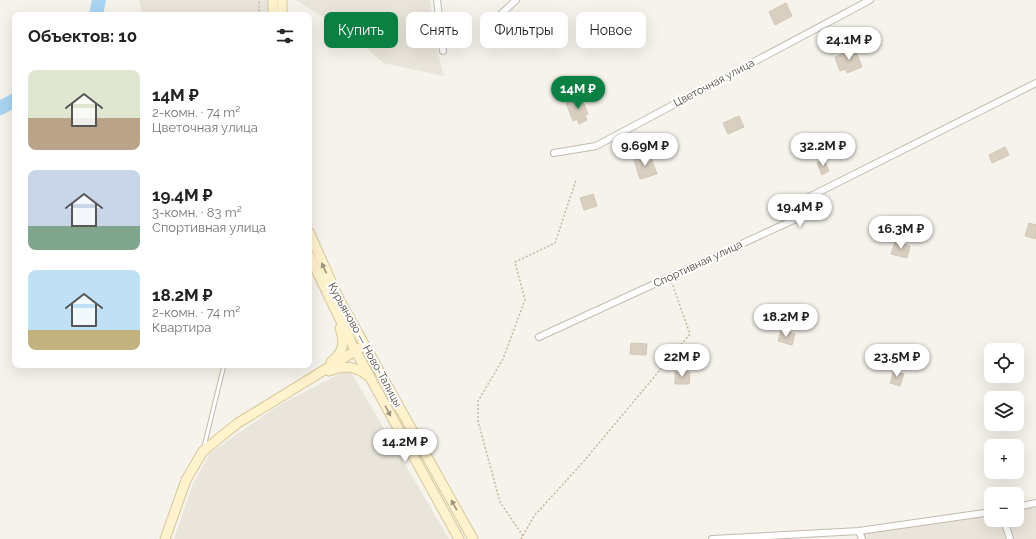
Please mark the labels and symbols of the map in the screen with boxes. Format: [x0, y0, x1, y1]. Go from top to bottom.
pin: 24.1M ₽ [812, 27, 886, 61]
street label: Цветочная улица [671, 56, 757, 110]
pin: 14M ₽ [550, 76, 606, 110]
pin: 9.69M ₽ [608, 133, 682, 167]
pin: 32.2M ₽ [786, 133, 860, 167]
pin: 19.4M ₽ [763, 194, 837, 228]
pin: 16.3M ₽ [864, 216, 938, 250]
street label: Спортивная улица [652, 238, 744, 290]
one-way arrow [321, 263, 327, 274]
street label: Курьяново — Ново-Талицы [325, 280, 405, 410]
pin: 18.2M ₽ [749, 304, 823, 338]
pin: 22M ₽ [654, 344, 710, 378]
pin: 23.5M ₽ [860, 344, 934, 378]
one-way arrow [385, 405, 391, 417]
pin: 14.2M ₽ [368, 429, 442, 463]
one-way arrow [451, 499, 458, 511]

